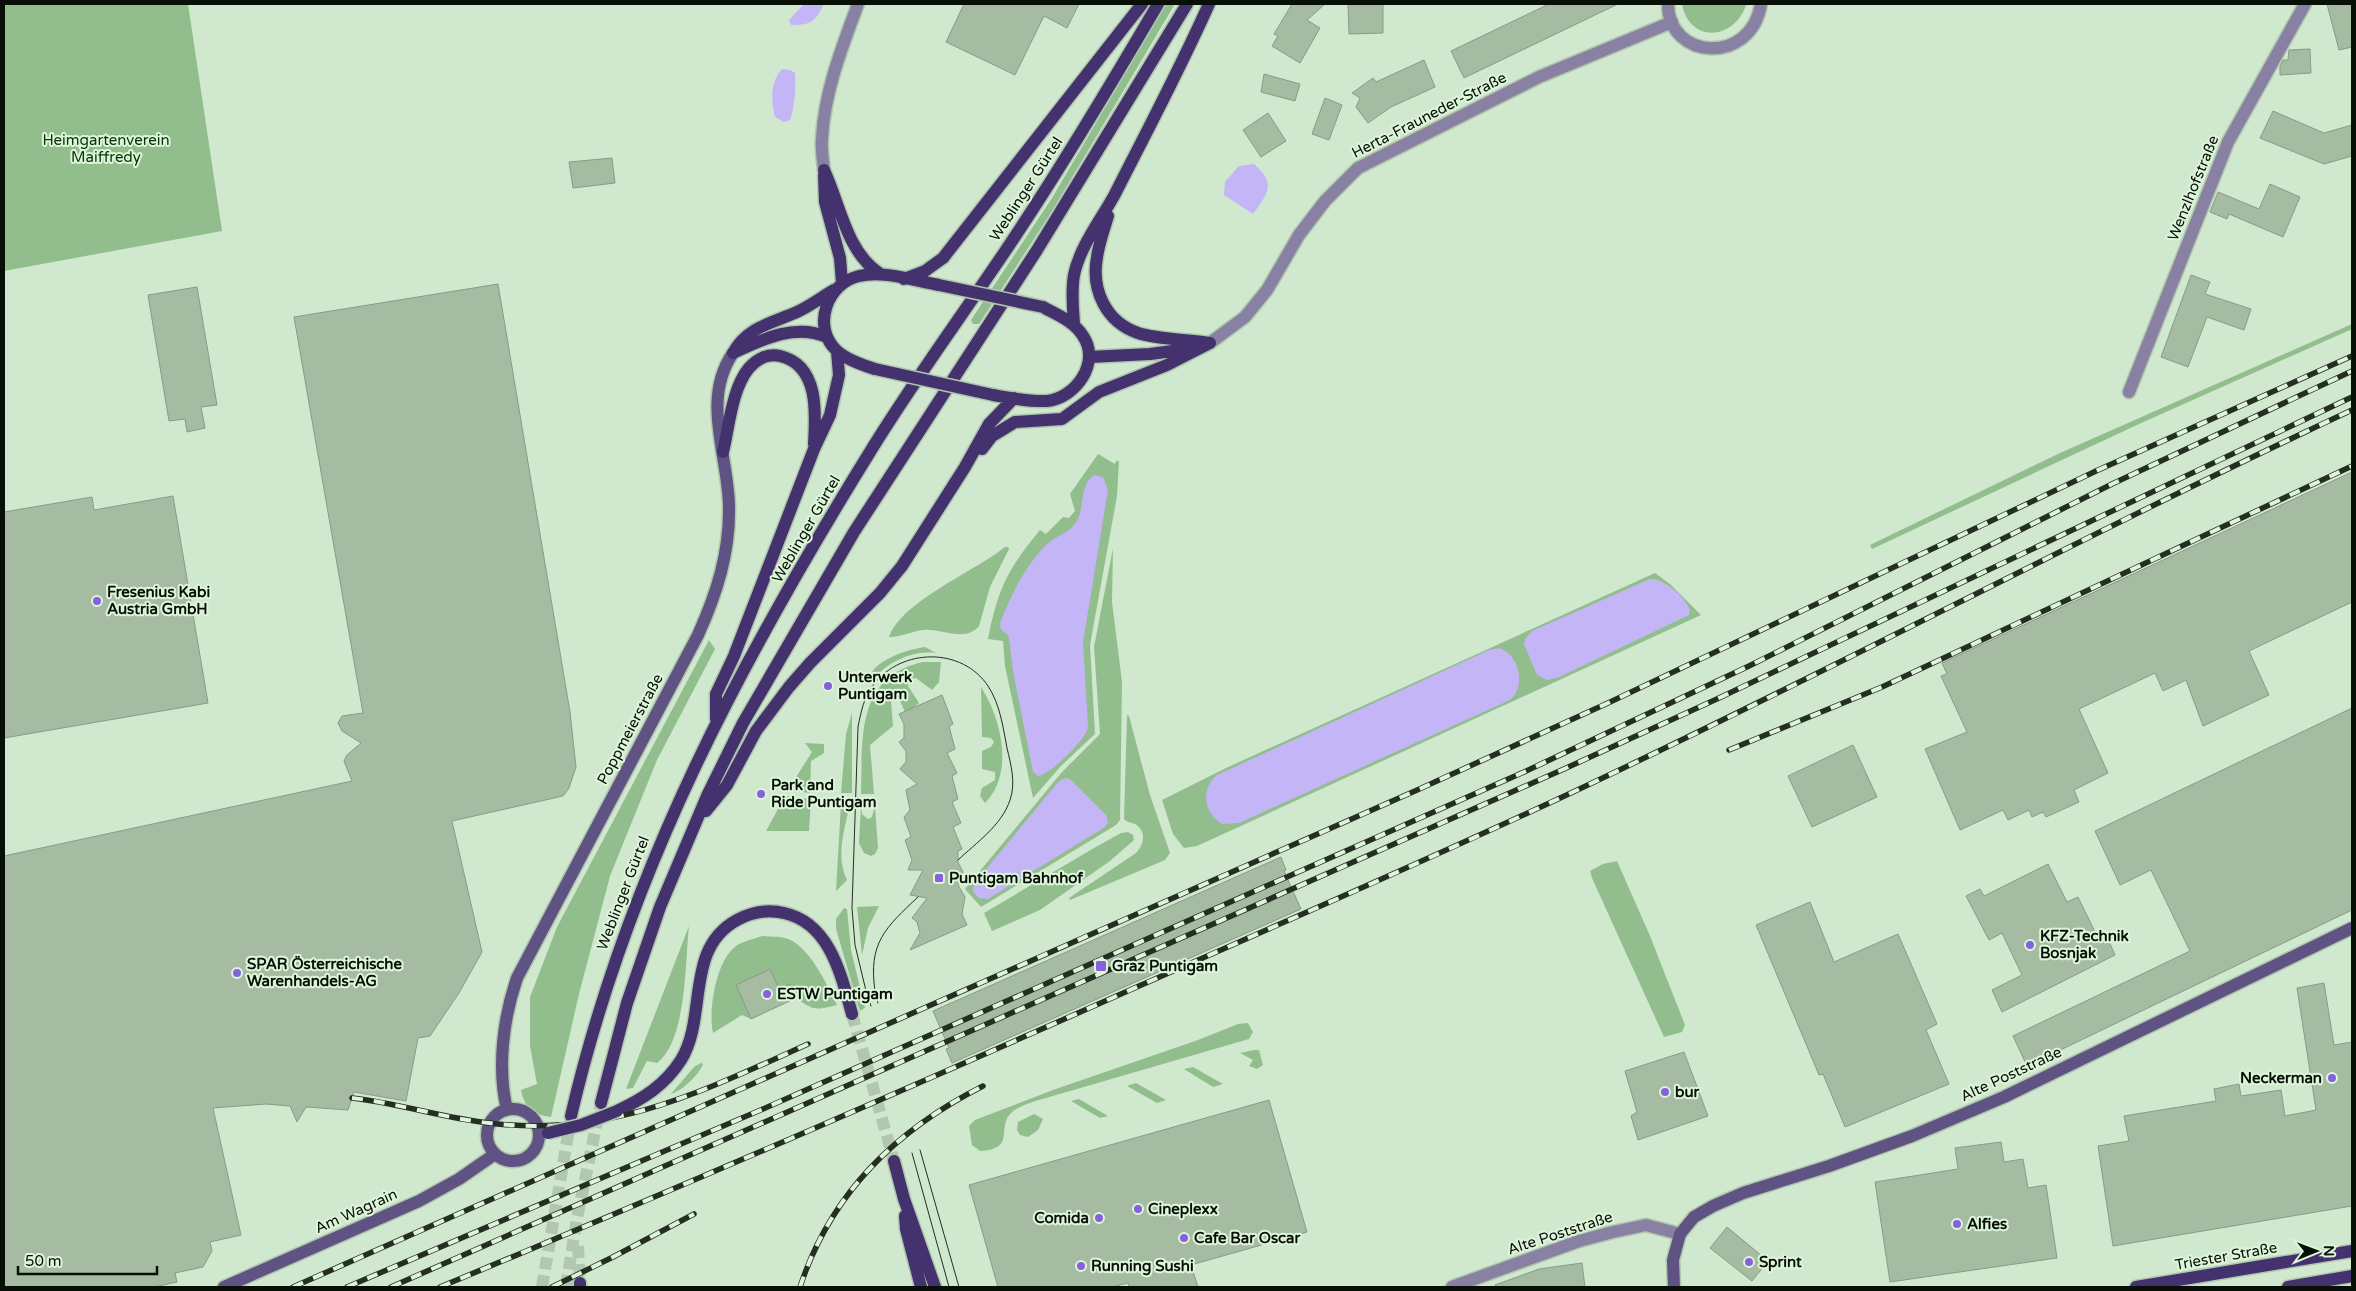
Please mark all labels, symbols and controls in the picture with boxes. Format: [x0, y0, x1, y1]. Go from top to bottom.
street label: Herta-Frauneder-Straße [1349, 68, 1509, 162]
park label: Heimgartenverein Maiffredy [42, 131, 170, 166]
street label: Weblinger Gürtel [986, 133, 1066, 245]
street label: Wenzlhofstraße [2164, 133, 2222, 243]
street label: Weblinger Gürtel [768, 472, 844, 586]
place label: Fresenius Kabi Austria GmbH [107, 583, 210, 618]
marker: Fresenius Kabi Austria GmbH [91, 595, 103, 607]
place label: Unterwerk Puntigam [838, 668, 912, 704]
street label: Poppmeierstraße [593, 671, 667, 787]
marker: Unterwerk Puntigam [822, 680, 834, 692]
place label: Park and Ride Puntigam [771, 776, 876, 812]
marker: Park and Ride Puntigam [755, 788, 767, 800]
street label: Weblinger Gürtel [593, 833, 653, 953]
place label: Puntigam Bahnhof [949, 869, 1083, 888]
marker: Puntigam Bahnhof [933, 872, 945, 884]
place label: KFZ-Technik Bosnjak [2040, 927, 2129, 963]
marker: KFZ-Technik Bosnjak [2024, 939, 2036, 951]
place label: SPAR Österreichische Warenhandels-AG [247, 955, 402, 990]
place label: Graz Puntigam [1112, 957, 1218, 976]
marker: Graz Puntigam [1094, 959, 1108, 973]
marker: SPAR Österreichische Warenhandels-AG [231, 967, 243, 979]
place label: ESTW Puntigam [777, 985, 893, 1004]
marker: ESTW Puntigam [761, 988, 773, 1000]
street label: Alte Poststraße [1958, 1043, 2064, 1105]
place label: Neckerman [2240, 1069, 2322, 1087]
marker: Neckerman [2326, 1072, 2338, 1084]
place label: bur [1675, 1083, 1700, 1101]
marker: bur [1659, 1086, 1671, 1098]
street label: Am Wagrain [312, 1185, 400, 1237]
place label: Cineplexx [1148, 1200, 1218, 1219]
marker: Cineplexx [1132, 1203, 1144, 1215]
street label: Alte Poststraße [1505, 1208, 1615, 1258]
place label: Comida [1034, 1209, 1089, 1227]
marker: Comida [1093, 1212, 1105, 1224]
place label: Alfies [1967, 1215, 2007, 1233]
marker: Alfies [1951, 1218, 1963, 1230]
north arrow [2291, 1226, 2341, 1276]
place label: Cafe Bar Oscar [1194, 1229, 1301, 1247]
marker: Cafe Bar Oscar [1178, 1232, 1190, 1244]
street label: Triester Straße [2173, 1238, 2279, 1274]
scale bar [18, 1244, 156, 1276]
text: N [2320, 1245, 2337, 1257]
text: 50 m [25, 1252, 62, 1270]
place label: Sprint [1759, 1253, 1802, 1272]
marker: Sprint [1743, 1256, 1755, 1268]
place label: Running Sushi [1091, 1257, 1194, 1276]
marker: Running Sushi [1075, 1260, 1087, 1272]

